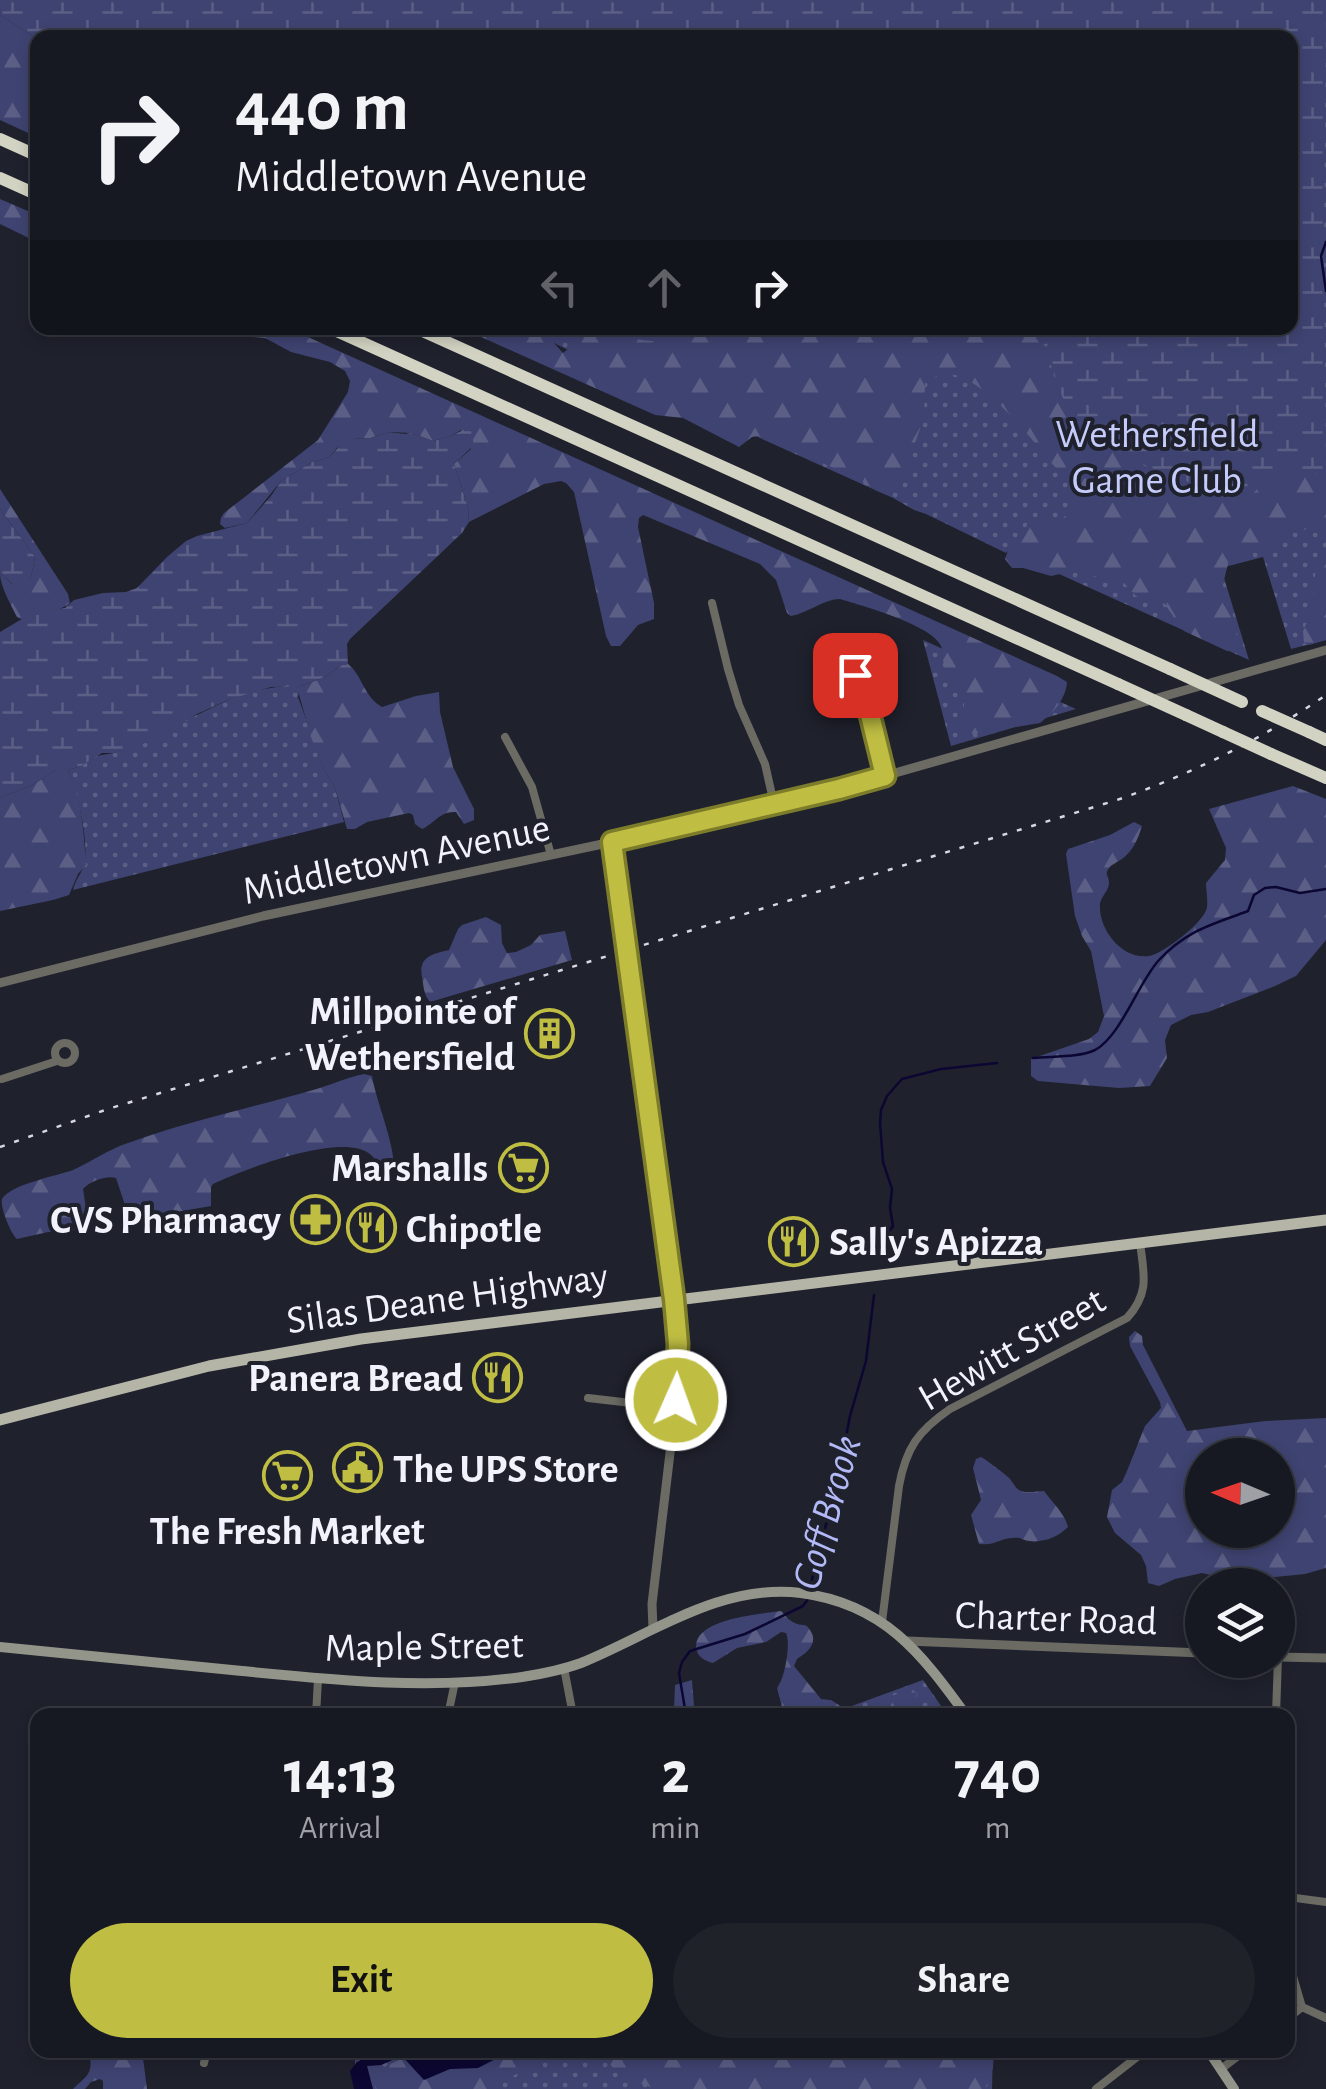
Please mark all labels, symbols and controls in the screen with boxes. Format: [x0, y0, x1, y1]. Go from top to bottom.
icon: right [70, 70, 200, 200]
text: 440 m [235, 73, 409, 143]
text: Middletown Avenue [235, 155, 587, 200]
icon: left [532, 260, 587, 315]
icon: ahead [637, 260, 692, 315]
icon: right [742, 260, 797, 315]
park label: Wethersfield Game Club [1055, 415, 1259, 501]
pin [813, 633, 898, 718]
icon: arrive [828, 648, 883, 703]
street label: Middletown Avenue [239, 808, 554, 912]
place label: Millpointe of Wethersfield [305, 992, 518, 1078]
building icon: Millpointe of Wethersfield [524, 1007, 576, 1059]
supermarket icon: Marshalls [497, 1141, 549, 1193]
place label: Marshalls [331, 1149, 488, 1189]
pharmacy icon: CVS Pharmacy [290, 1193, 342, 1245]
place label: CVS Pharmacy [50, 1201, 281, 1241]
restaurant icon: Chipotle [345, 1202, 397, 1254]
place label: Chipotle [406, 1210, 542, 1250]
restaurant icon: Sally's Apizza [768, 1215, 820, 1267]
place label: Sally's Apizza [829, 1223, 1043, 1263]
street label: Silas Deane Highway [284, 1257, 611, 1341]
street label: Hewitt Street [912, 1280, 1112, 1419]
position arrow [624, 1348, 728, 1452]
restaurant icon: Panera Bread [472, 1351, 524, 1403]
place label: Panera Bread [248, 1359, 463, 1399]
water label: Goff Brook [785, 1431, 869, 1594]
north arrow [1185, 1438, 1295, 1548]
map controls [1185, 1438, 1295, 1678]
public building icon: The UPS Store [332, 1442, 384, 1494]
supermarket icon: The Fresh Market [261, 1449, 313, 1501]
place label: The UPS Store [393, 1450, 619, 1490]
place label: The Fresh Market [150, 1512, 425, 1552]
button: layers [1185, 1568, 1295, 1678]
street label: Charter Road [954, 1595, 1158, 1643]
street label: Maple Street [324, 1625, 524, 1669]
text: 14:13 [284, 1744, 397, 1804]
text: 2 [661, 1744, 689, 1804]
text: 740 [954, 1744, 1041, 1804]
text: Arrival [299, 1812, 381, 1844]
text: min [650, 1812, 700, 1844]
text: m [985, 1812, 1010, 1844]
button: Exit [70, 1923, 653, 2038]
button: Share [673, 1923, 1255, 2038]

